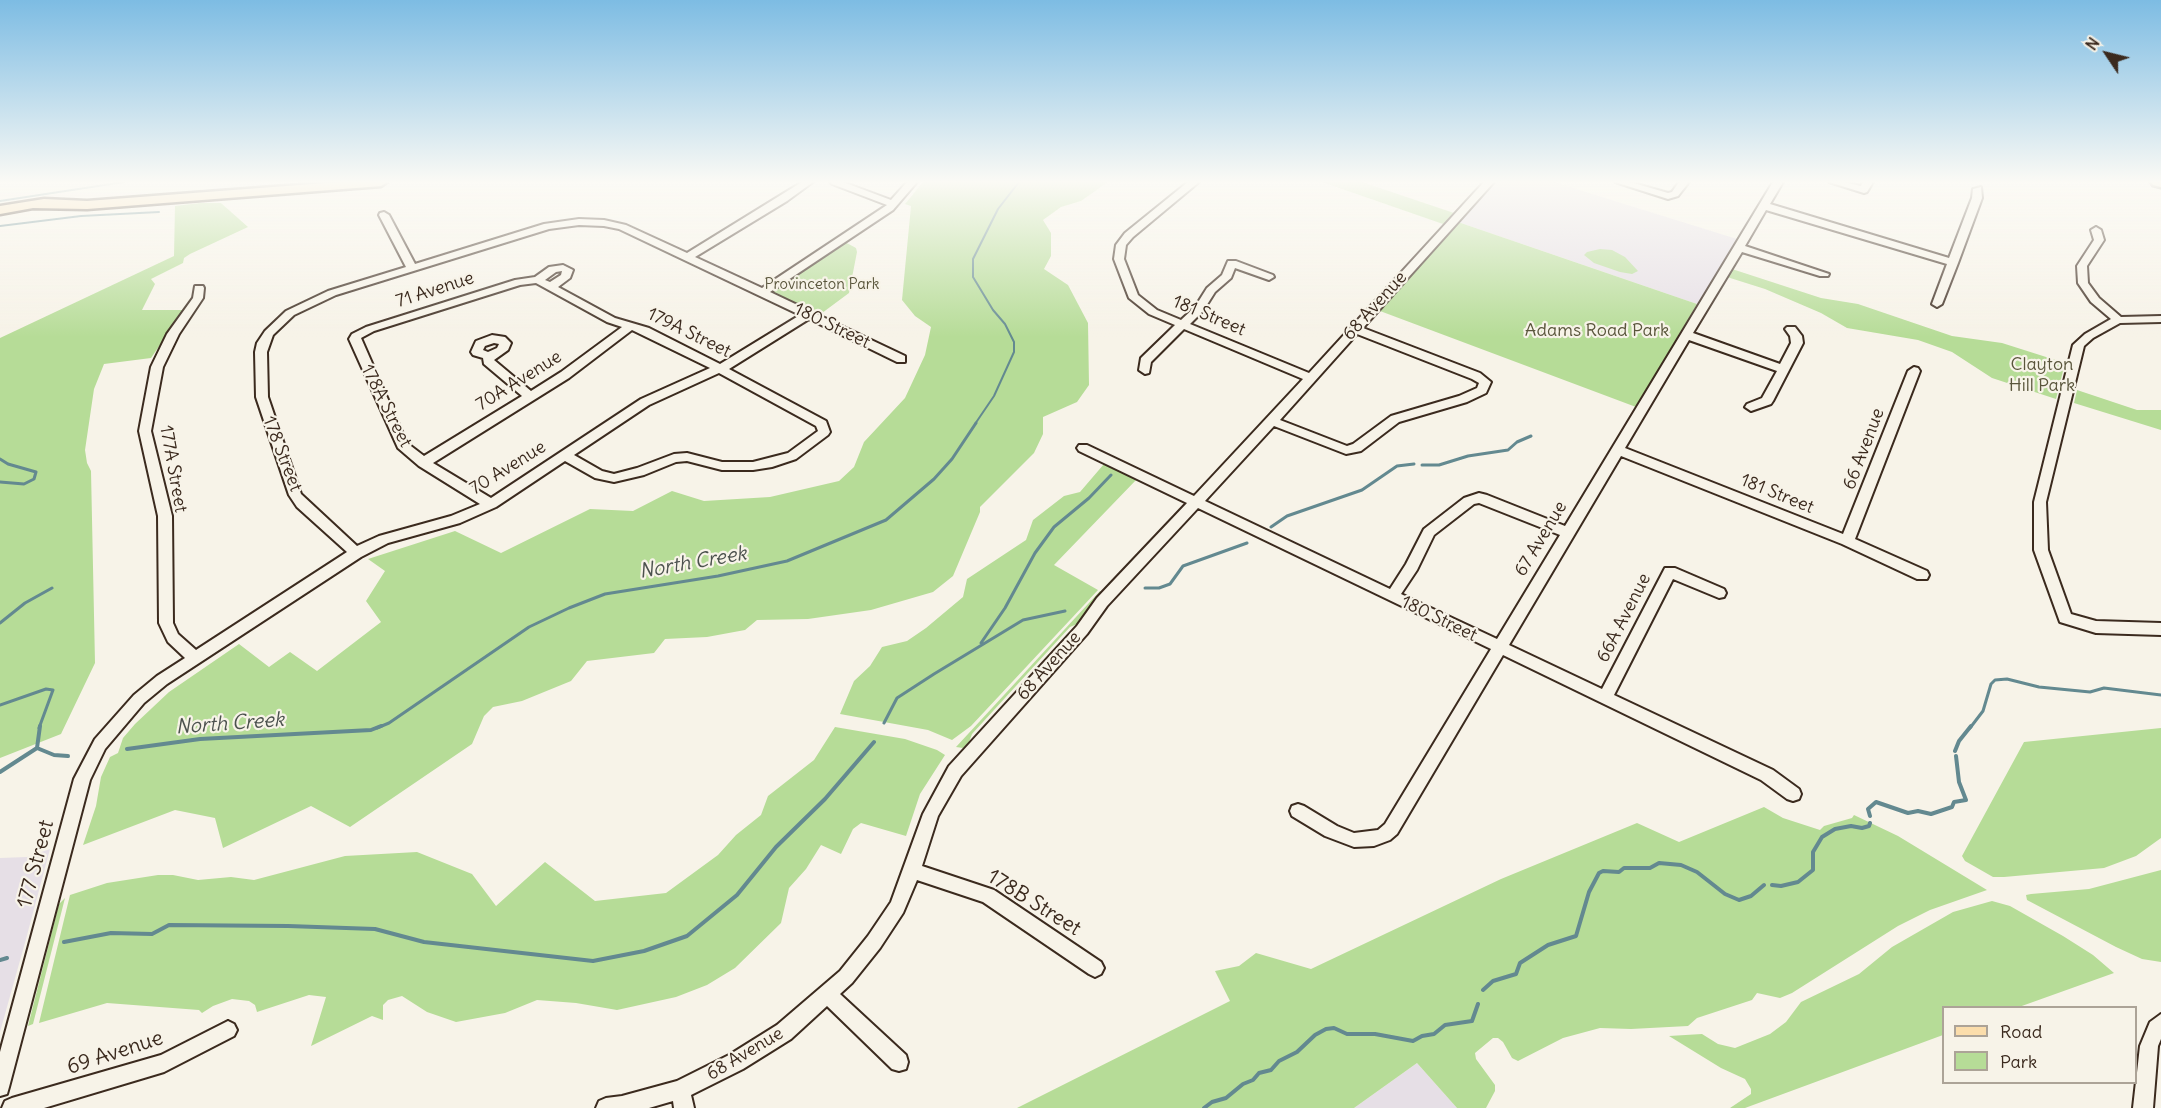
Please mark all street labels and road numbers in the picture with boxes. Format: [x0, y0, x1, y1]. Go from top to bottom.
street label: 71 Avenue [393, 267, 477, 313]
street label: 68 Avenue [1338, 267, 1412, 345]
street label: 181 Street [1169, 291, 1249, 341]
street label: 180 Street [791, 298, 873, 354]
street label: 179A Street [644, 304, 734, 362]
street label: 70A Avenue [472, 346, 566, 416]
street label: 178A Street [356, 361, 416, 451]
street label: 66 Avenue [1839, 405, 1889, 493]
street label: 178 Street [258, 413, 306, 495]
street label: 177A Street [155, 424, 191, 514]
street label: 70 Avenue [466, 436, 550, 500]
street label: 181 Street [1737, 470, 1817, 518]
street label: 67 Avenue [1510, 498, 1572, 580]
street label: 66A Avenue [1592, 570, 1656, 666]
street label: 180 Street [1398, 591, 1480, 647]
street label: 68 Avenue [1012, 627, 1086, 705]
street label: 177 Street [12, 817, 60, 911]
street label: 178B Street [983, 864, 1085, 942]
street label: 68 Avenue [703, 1023, 787, 1085]
street label: 69 Avenue [64, 1026, 166, 1080]

